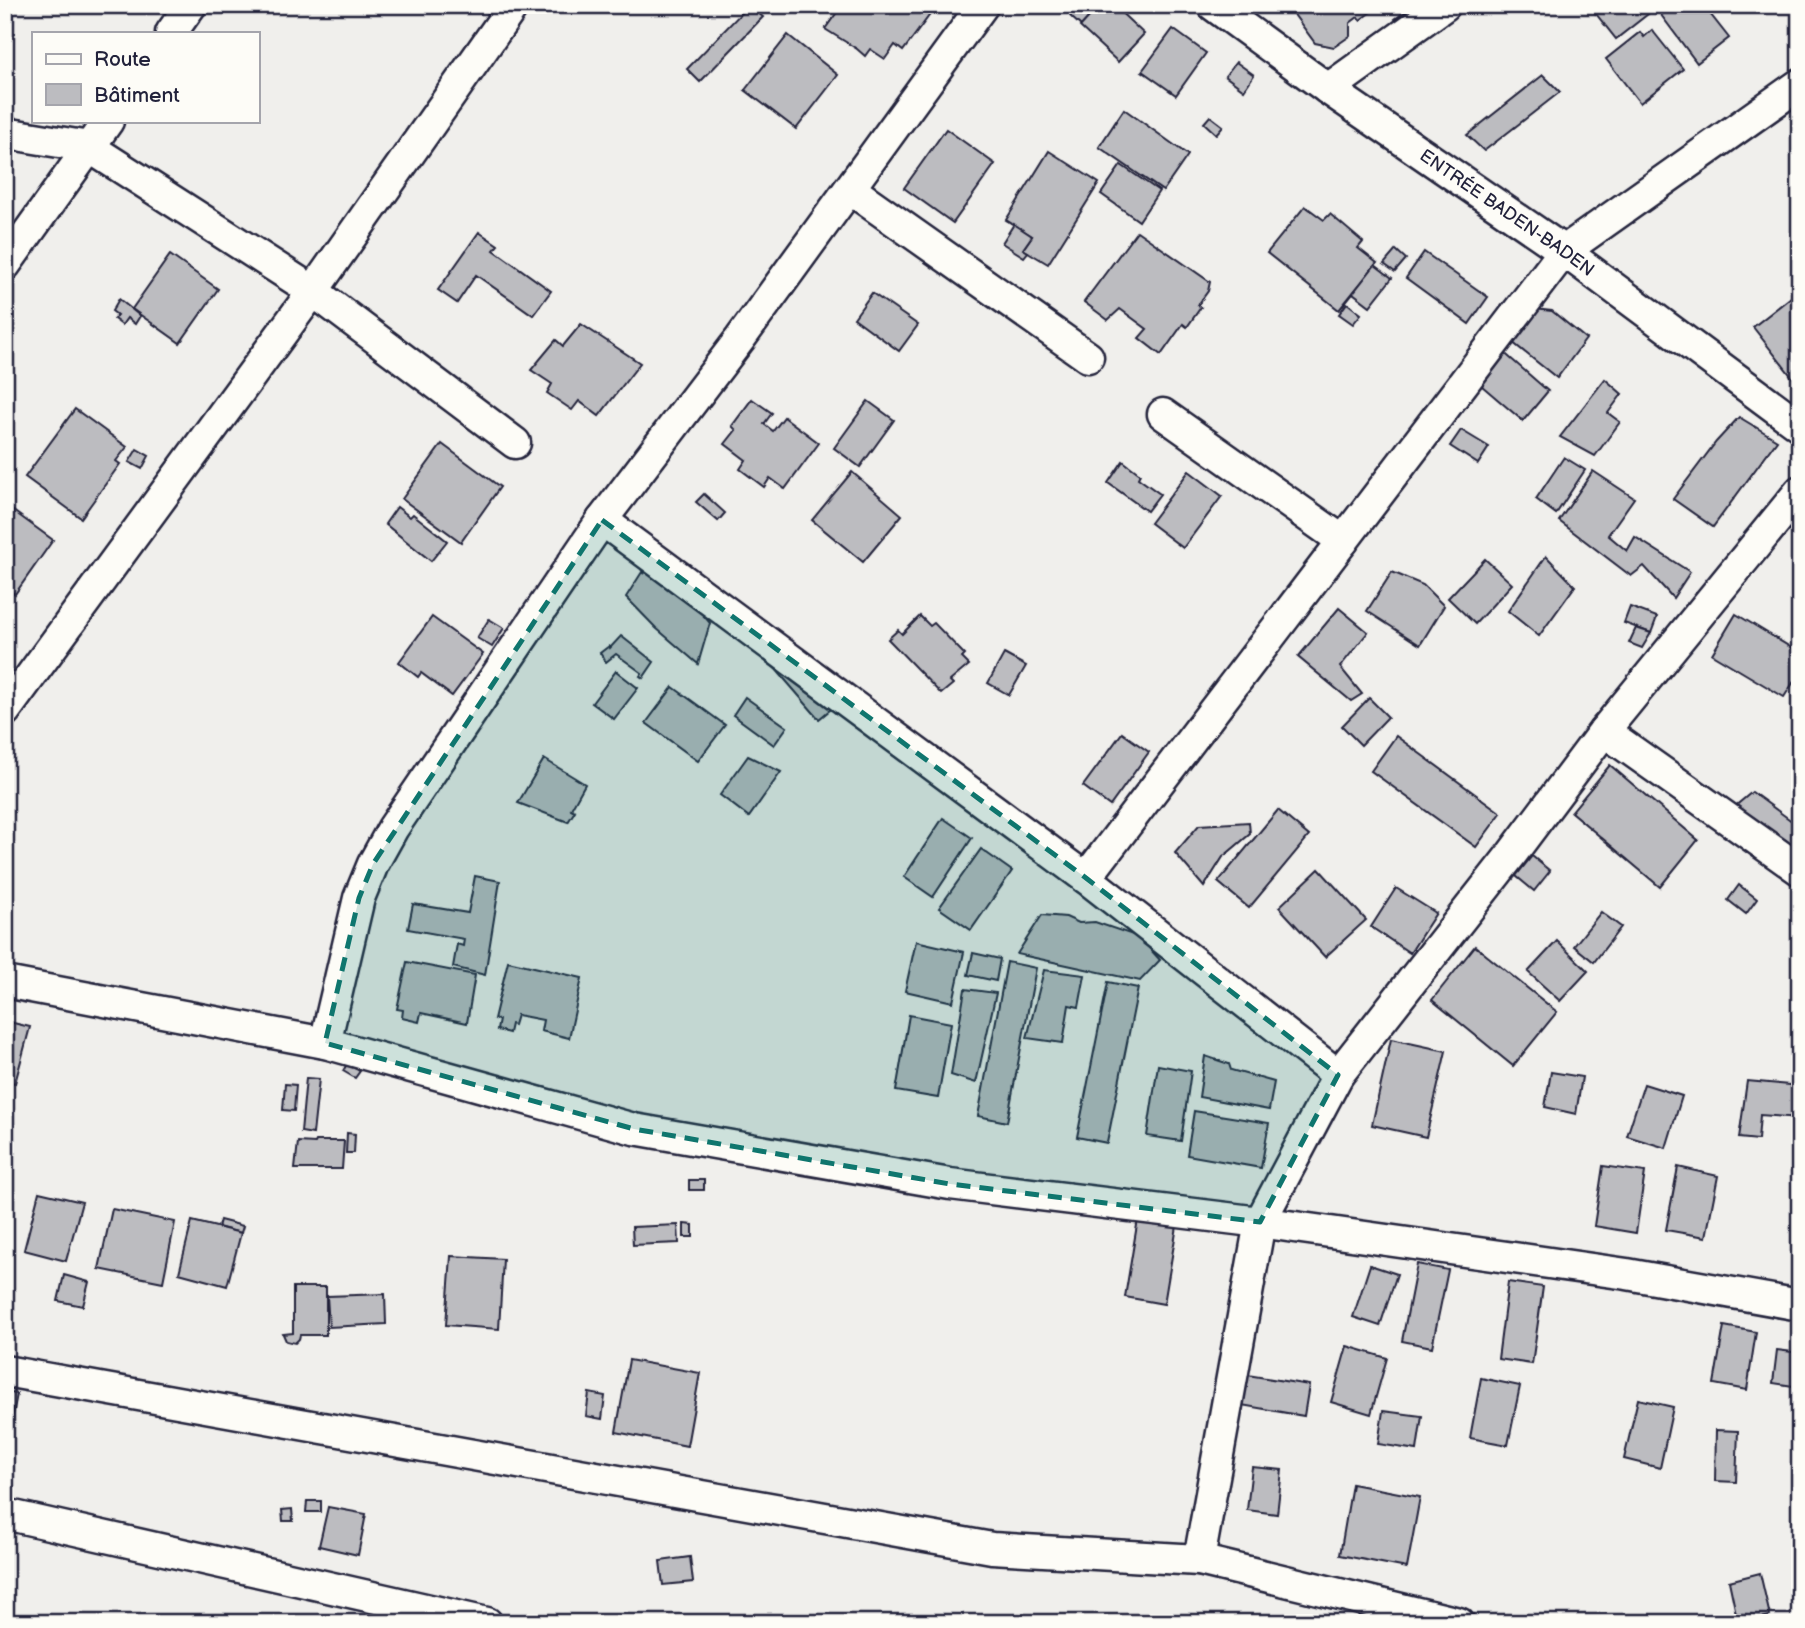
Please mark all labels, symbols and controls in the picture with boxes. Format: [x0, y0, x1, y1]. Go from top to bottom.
legend [32, 32, 259, 122]
text: Route [94, 47, 151, 72]
text: Bâtiment [94, 83, 180, 108]
street label: ENTRÉE BADEN-BADEN [1416, 145, 1599, 280]

